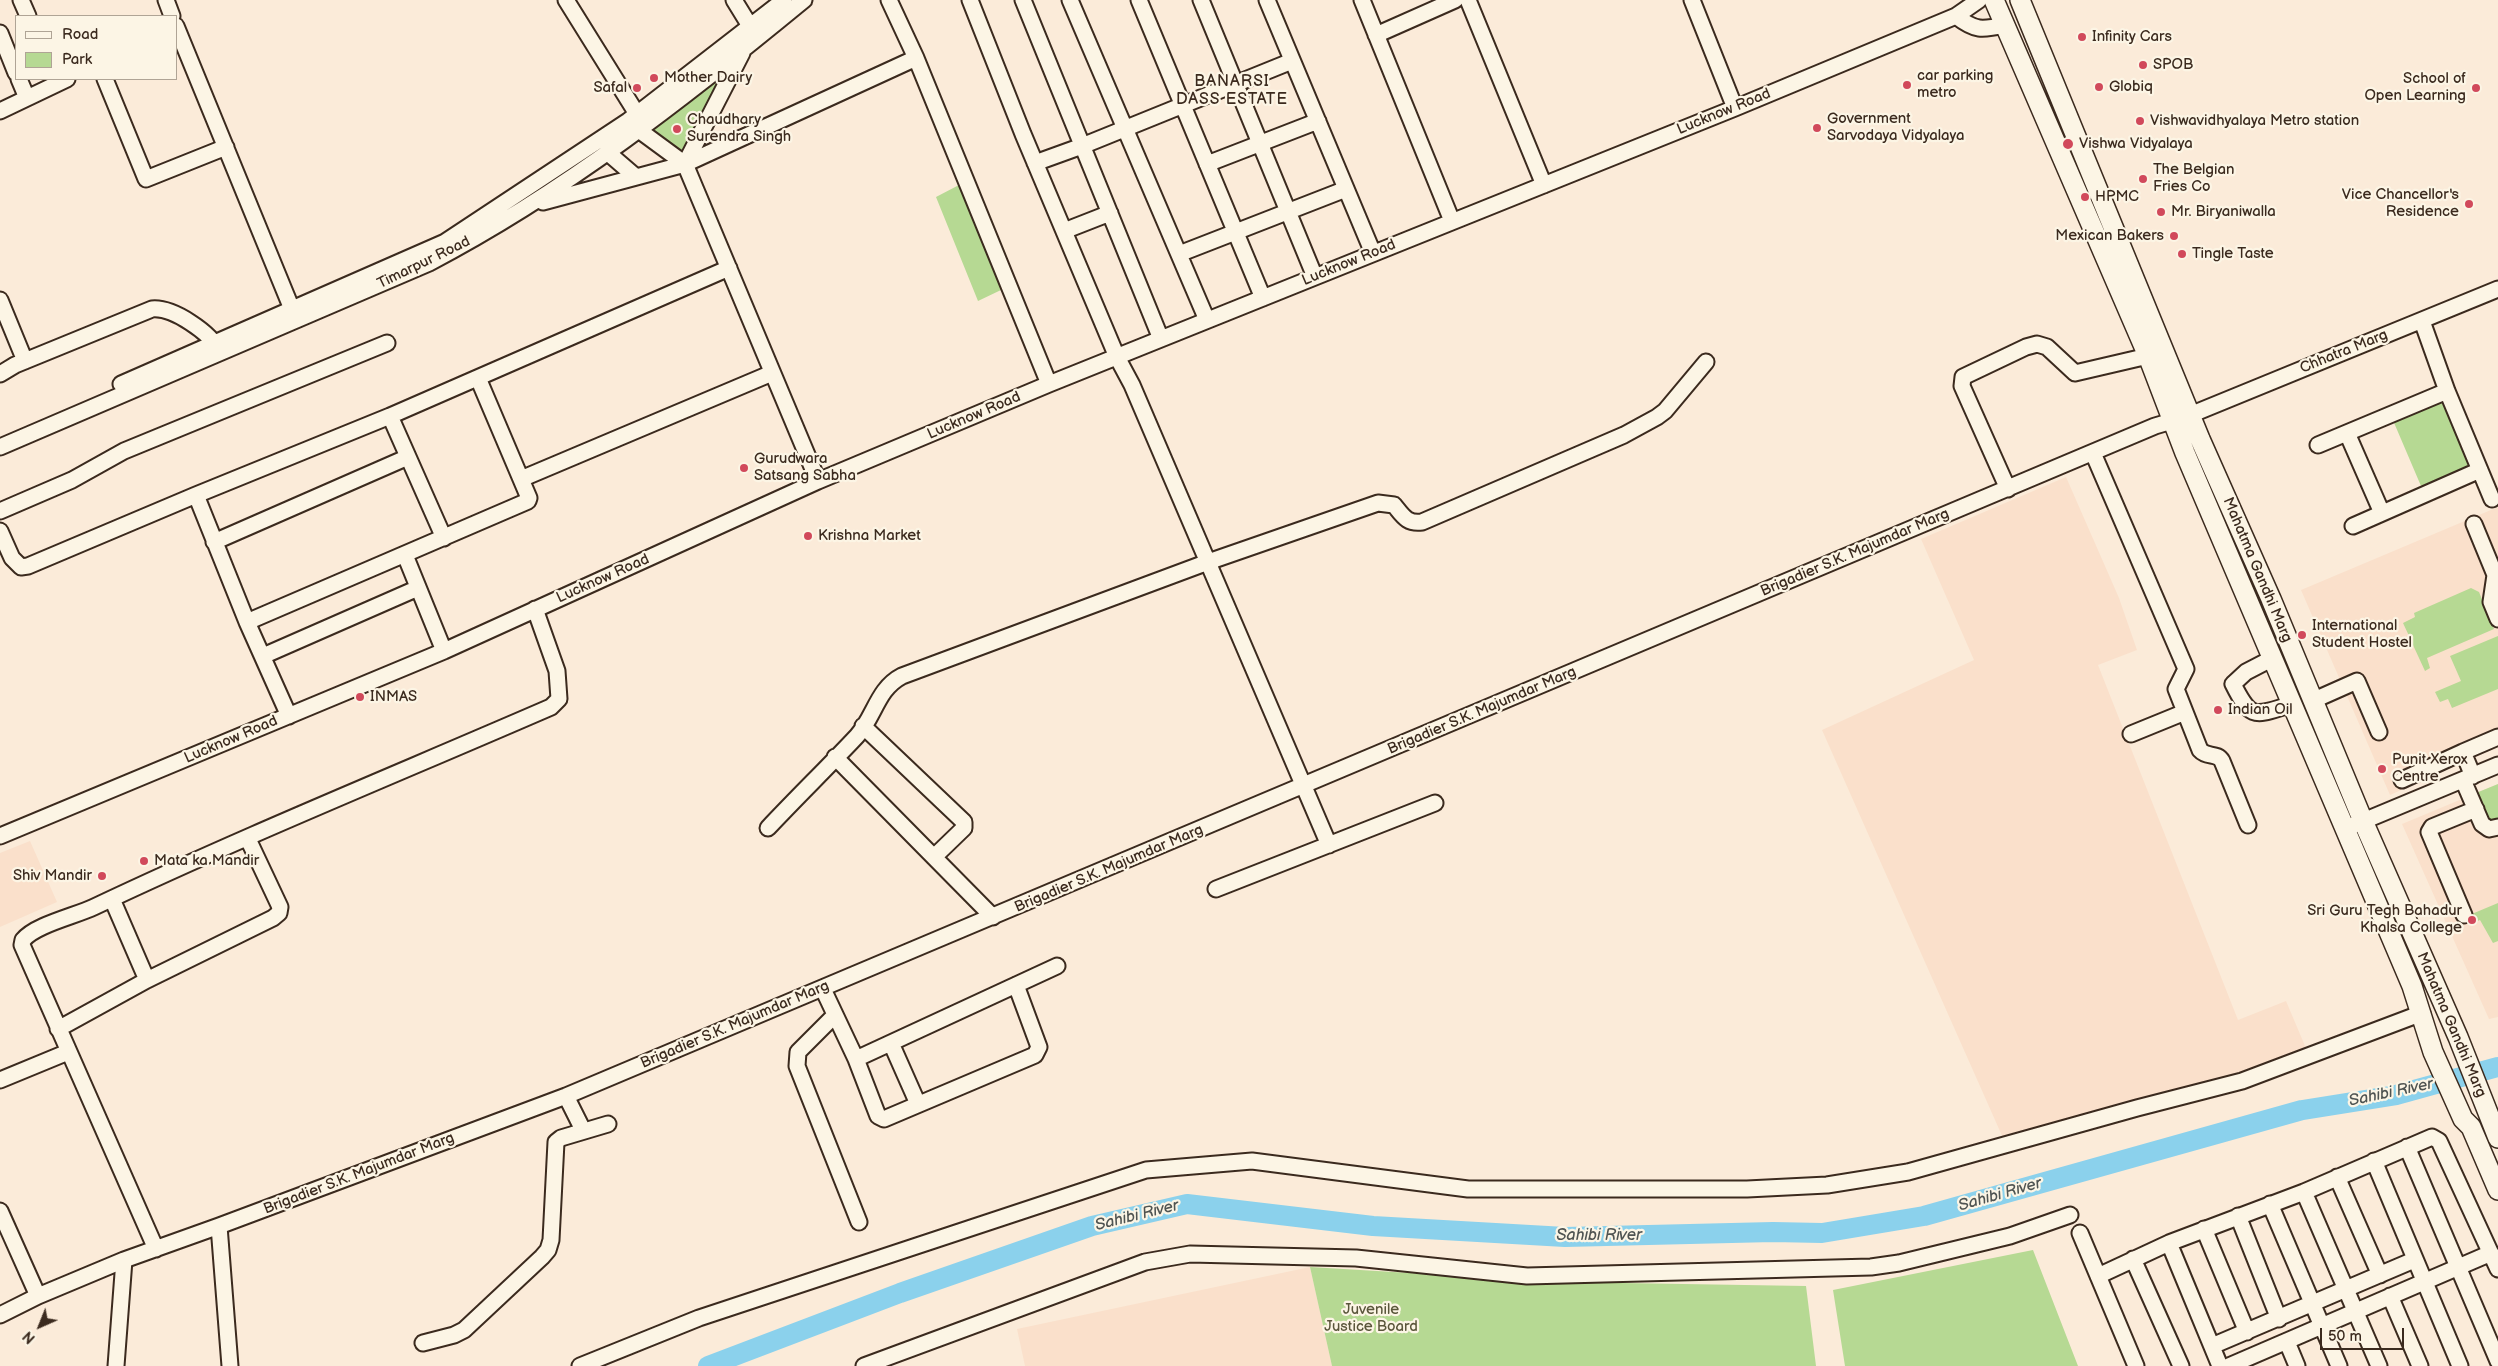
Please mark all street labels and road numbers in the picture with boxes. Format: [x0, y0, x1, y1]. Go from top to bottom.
street label: Lucknow Road [1674, 85, 1774, 139]
street label: Timarpur Road [375, 233, 473, 293]
street label: Lucknow Road [1299, 236, 1399, 290]
street label: Chhatra Marg [2297, 326, 2391, 378]
street label: Lucknow Road [925, 388, 1023, 444]
street label: Mahatma Gandhi Marg [2218, 495, 2296, 645]
street label: Brigadier S.K. Majumdar Marg [1758, 505, 1952, 601]
street label: Lucknow Road [554, 551, 652, 607]
street label: Brigadier S.K. Majumdar Marg [1385, 663, 1579, 759]
street label: Lucknow Road [182, 712, 280, 768]
street label: Brigadier S.K. Majumdar Marg [1012, 821, 1206, 917]
street label: Mahatma Gandhi Marg [2412, 950, 2490, 1100]
street label: Brigadier S.K. Majumdar Marg [638, 977, 832, 1073]
street label: Brigadier S.K. Majumdar Marg [261, 1129, 457, 1219]

